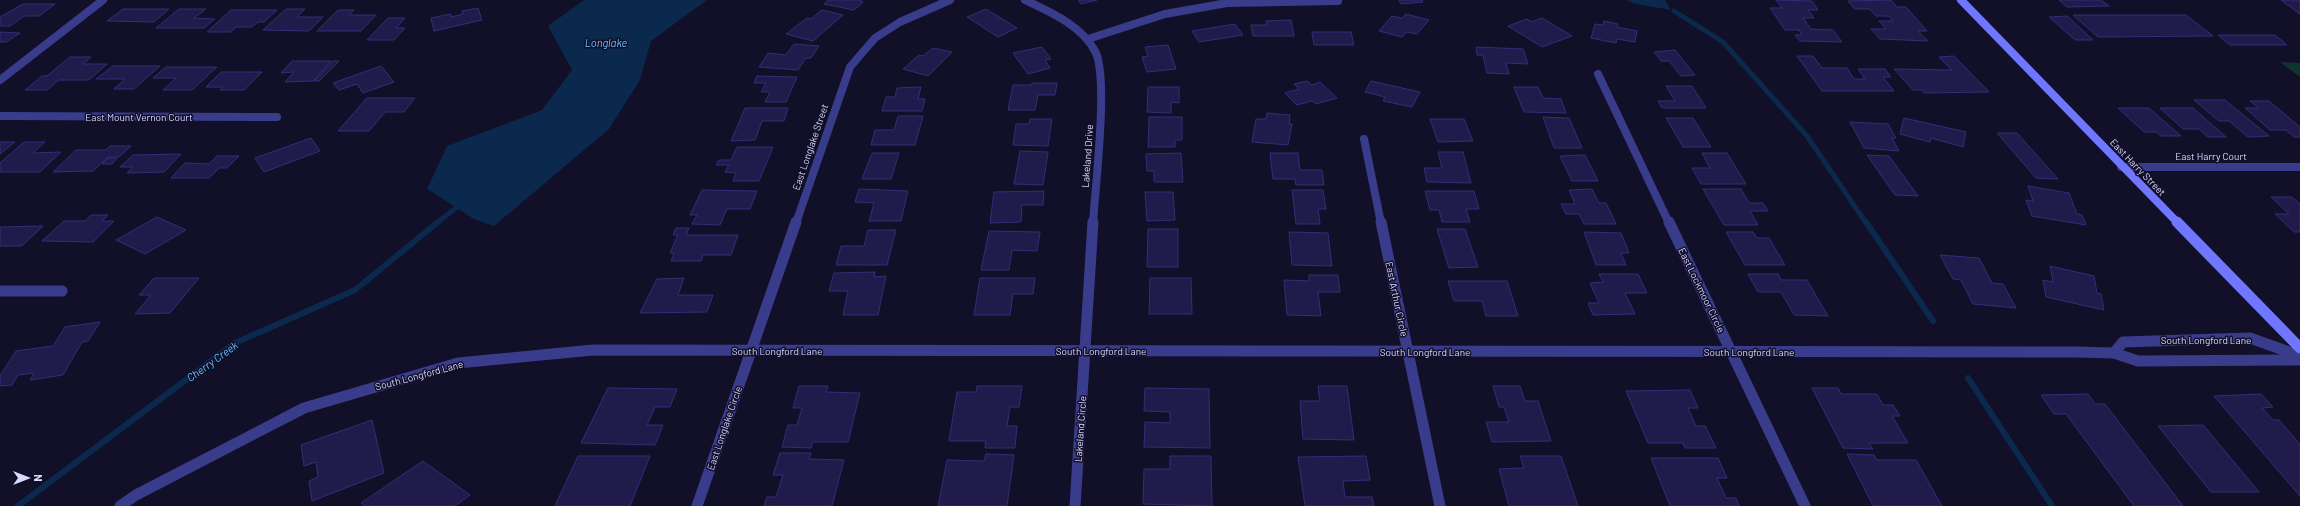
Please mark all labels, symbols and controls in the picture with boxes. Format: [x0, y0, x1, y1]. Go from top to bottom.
water label: Longlake [585, 36, 628, 49]
street label: East Longlake Street [790, 102, 830, 192]
street label: East Mount Vernon Court [85, 111, 193, 123]
street label: Lakeland Drive [1079, 124, 1095, 188]
street label: East Harry Street [2108, 136, 2169, 198]
street label: East Harry Court [2175, 150, 2247, 162]
street label: East Lockmoor Circle [1676, 246, 1728, 334]
street label: East Arthur Circle [1383, 260, 1411, 338]
street label: South Longford Lane [2161, 334, 2251, 346]
water label: Cherry Creek [184, 338, 241, 384]
street label: South Longford Lane [732, 345, 822, 357]
street label: South Longford Lane [1056, 345, 1146, 357]
street label: South Longford Lane [1380, 346, 1470, 358]
street label: South Longford Lane [1704, 346, 1794, 358]
street label: South Longford Lane [374, 357, 464, 393]
street label: East Longlake Circle [704, 384, 744, 472]
street label: Lakeland Circle [1072, 396, 1088, 462]
north arrow [8, 458, 48, 498]
text: N [32, 474, 45, 482]

